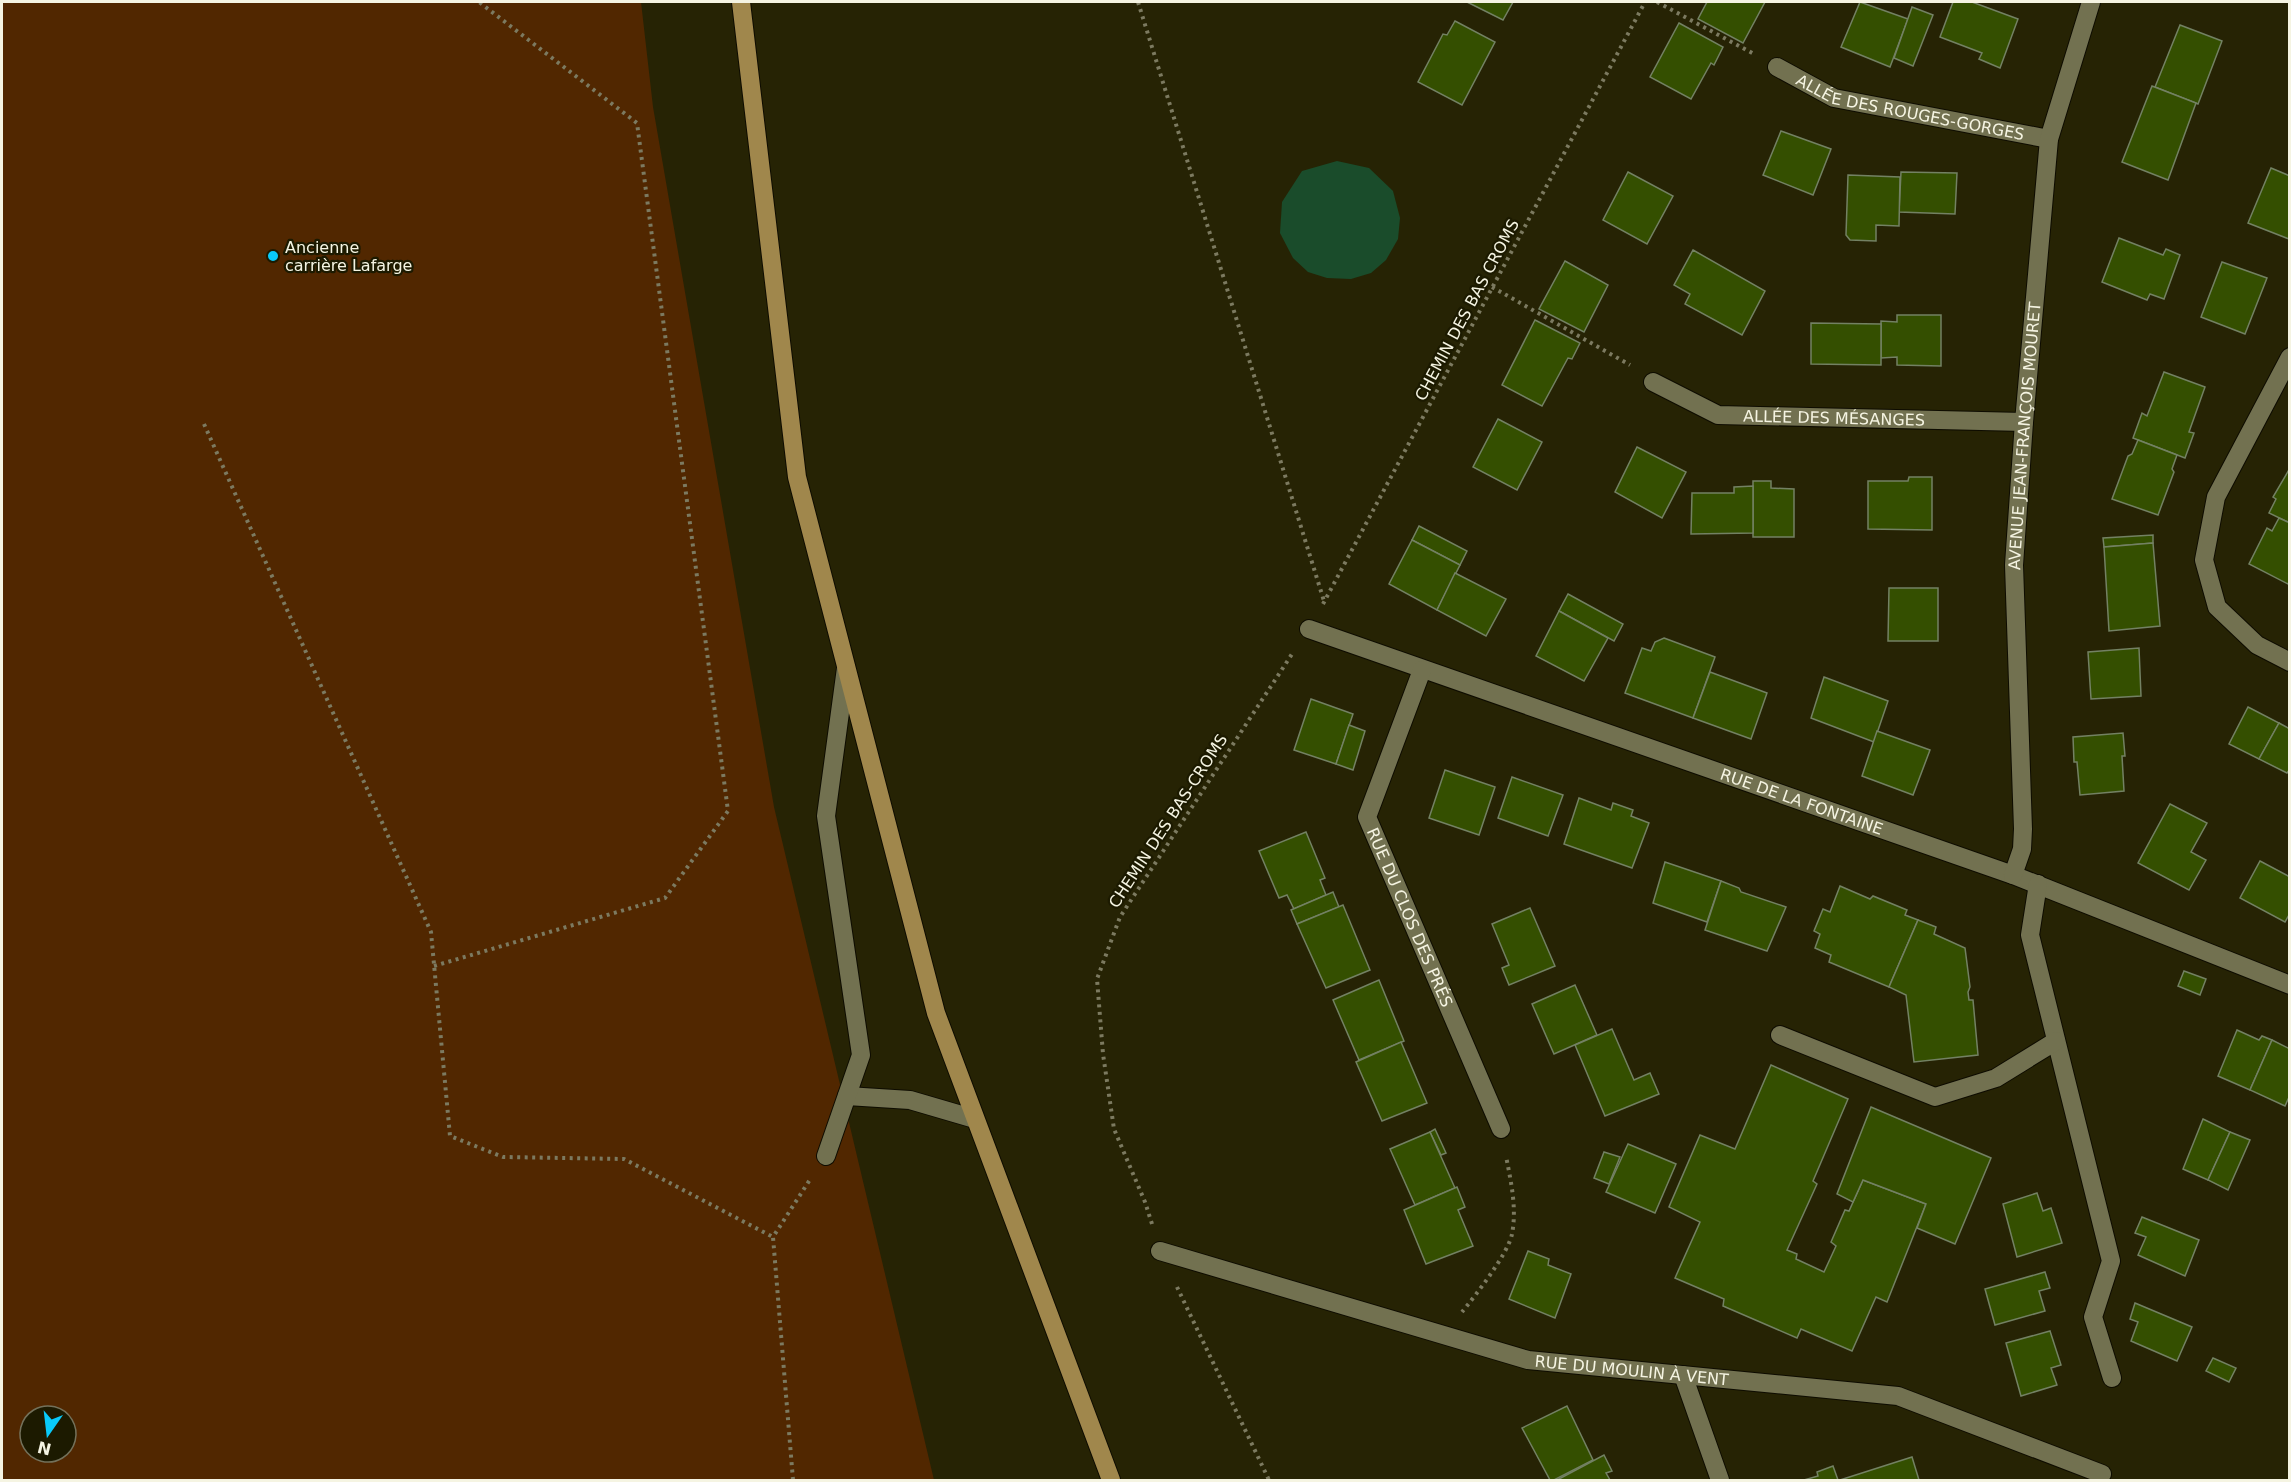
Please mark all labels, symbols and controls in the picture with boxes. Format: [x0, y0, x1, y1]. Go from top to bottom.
street label: ALLÉE DES ROUGES-GORGES [1793, 70, 2026, 144]
street label: CHEMIN DES BAS CROMS [1411, 216, 1523, 404]
place label: Ancienne carrière Lafarge [285, 238, 412, 275]
marker: Ancienne carrière Lafarge [266, 249, 280, 263]
street label: AVENUE JEAN-FRANÇOIS MOURET [2004, 301, 2044, 570]
street label: ALLÉE DES MÉSANGES [1743, 406, 1925, 429]
street label: CHEMIN DES BAS-CROMS [1105, 731, 1231, 911]
street label: RUE DE LA FONTAINE [1718, 764, 1886, 838]
street label: RUE DU CLOS DES PRÉS [1363, 825, 1457, 1010]
street label: RUE DU MOULIN À VENT [1534, 1351, 1730, 1389]
north arrow [18, 1404, 78, 1464]
text: N [36, 1437, 53, 1459]

